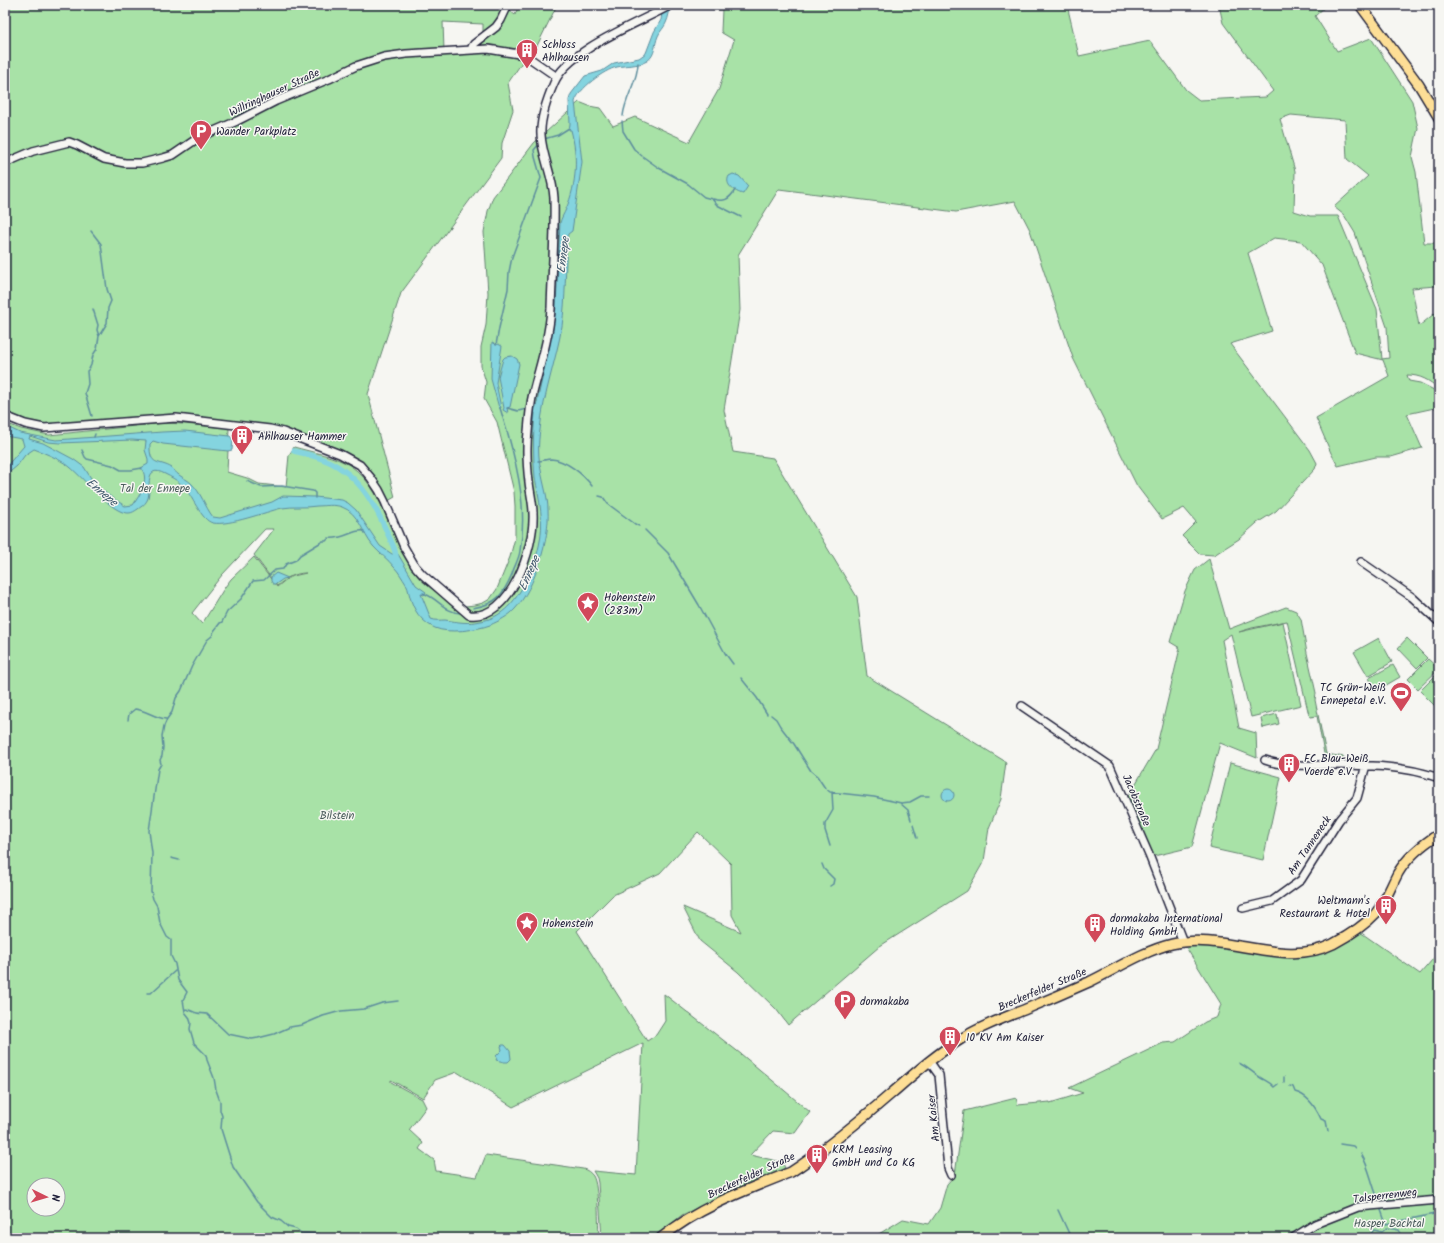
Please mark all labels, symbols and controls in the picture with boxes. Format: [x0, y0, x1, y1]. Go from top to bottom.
place label: Schloss Ahlhausen [542, 36, 589, 67]
building icon: Schloss Ahlhausen [514, 37, 540, 70]
street label: Willringhauser Straße [226, 64, 323, 122]
parking icon: Wander Parkplatz [188, 118, 214, 151]
place label: Wander Parkplatz [216, 123, 296, 141]
water label: Ennepe [552, 234, 575, 274]
building icon: Ahlhauser Hammer [229, 423, 255, 456]
place label: Ahlhauser Hammer [258, 428, 347, 446]
water label: Ennepe [82, 473, 123, 512]
park label: Tal der Ennepe [120, 480, 190, 498]
water label: Ennepe [513, 551, 546, 594]
place label: Hohenstein (283m) [604, 589, 656, 620]
place icon: Hohenstein (283m) [575, 590, 601, 623]
place label: TC Grün-Weiß Ennepetal e.V. [1320, 679, 1386, 710]
sports icon: TC Grün-Weiß Ennepetal e.V. [1388, 680, 1414, 713]
place label: FC Blau-Weiß Voerde e.V. [1304, 750, 1369, 781]
building icon: FC Blau-Weiß Voerde e.V. [1276, 751, 1302, 784]
street label: Jacobstraße [1117, 772, 1155, 829]
park label: Bilstein [320, 807, 354, 825]
street label: Am Tanneneck [1283, 811, 1337, 879]
place label: Weltmann's Restaurant & Hotel [1279, 892, 1370, 923]
building icon: Weltmann's Restaurant & Hotel [1373, 893, 1399, 926]
place icon: Hohenstein [514, 910, 540, 943]
place label: dormakaba International Holding GmbH [1110, 910, 1223, 941]
building icon: dormakaba International Holding GmbH [1082, 911, 1108, 944]
place label: Hohenstein [542, 915, 594, 933]
street label: Breckerfelder Straße [995, 963, 1090, 1017]
parking icon: dormakaba [832, 988, 858, 1021]
place label: dormakaba [860, 993, 909, 1011]
building icon: 10 KV Am Kaiser [937, 1024, 963, 1057]
place label: 10 KV Am Kaiser [966, 1029, 1045, 1047]
street label: Am Kaiser [922, 1092, 945, 1142]
place label: KRM Leasing GmbH und Co KG [832, 1141, 915, 1172]
building icon: KRM Leasing GmbH und Co KG [804, 1142, 830, 1175]
street label: Breckerfelder Straße [705, 1148, 798, 1204]
north arrow [26, 1177, 66, 1217]
street label: Talsperrenweg [1352, 1183, 1418, 1209]
text: N [46, 1194, 64, 1202]
park label: Hasper Bachtal [1354, 1215, 1425, 1233]

